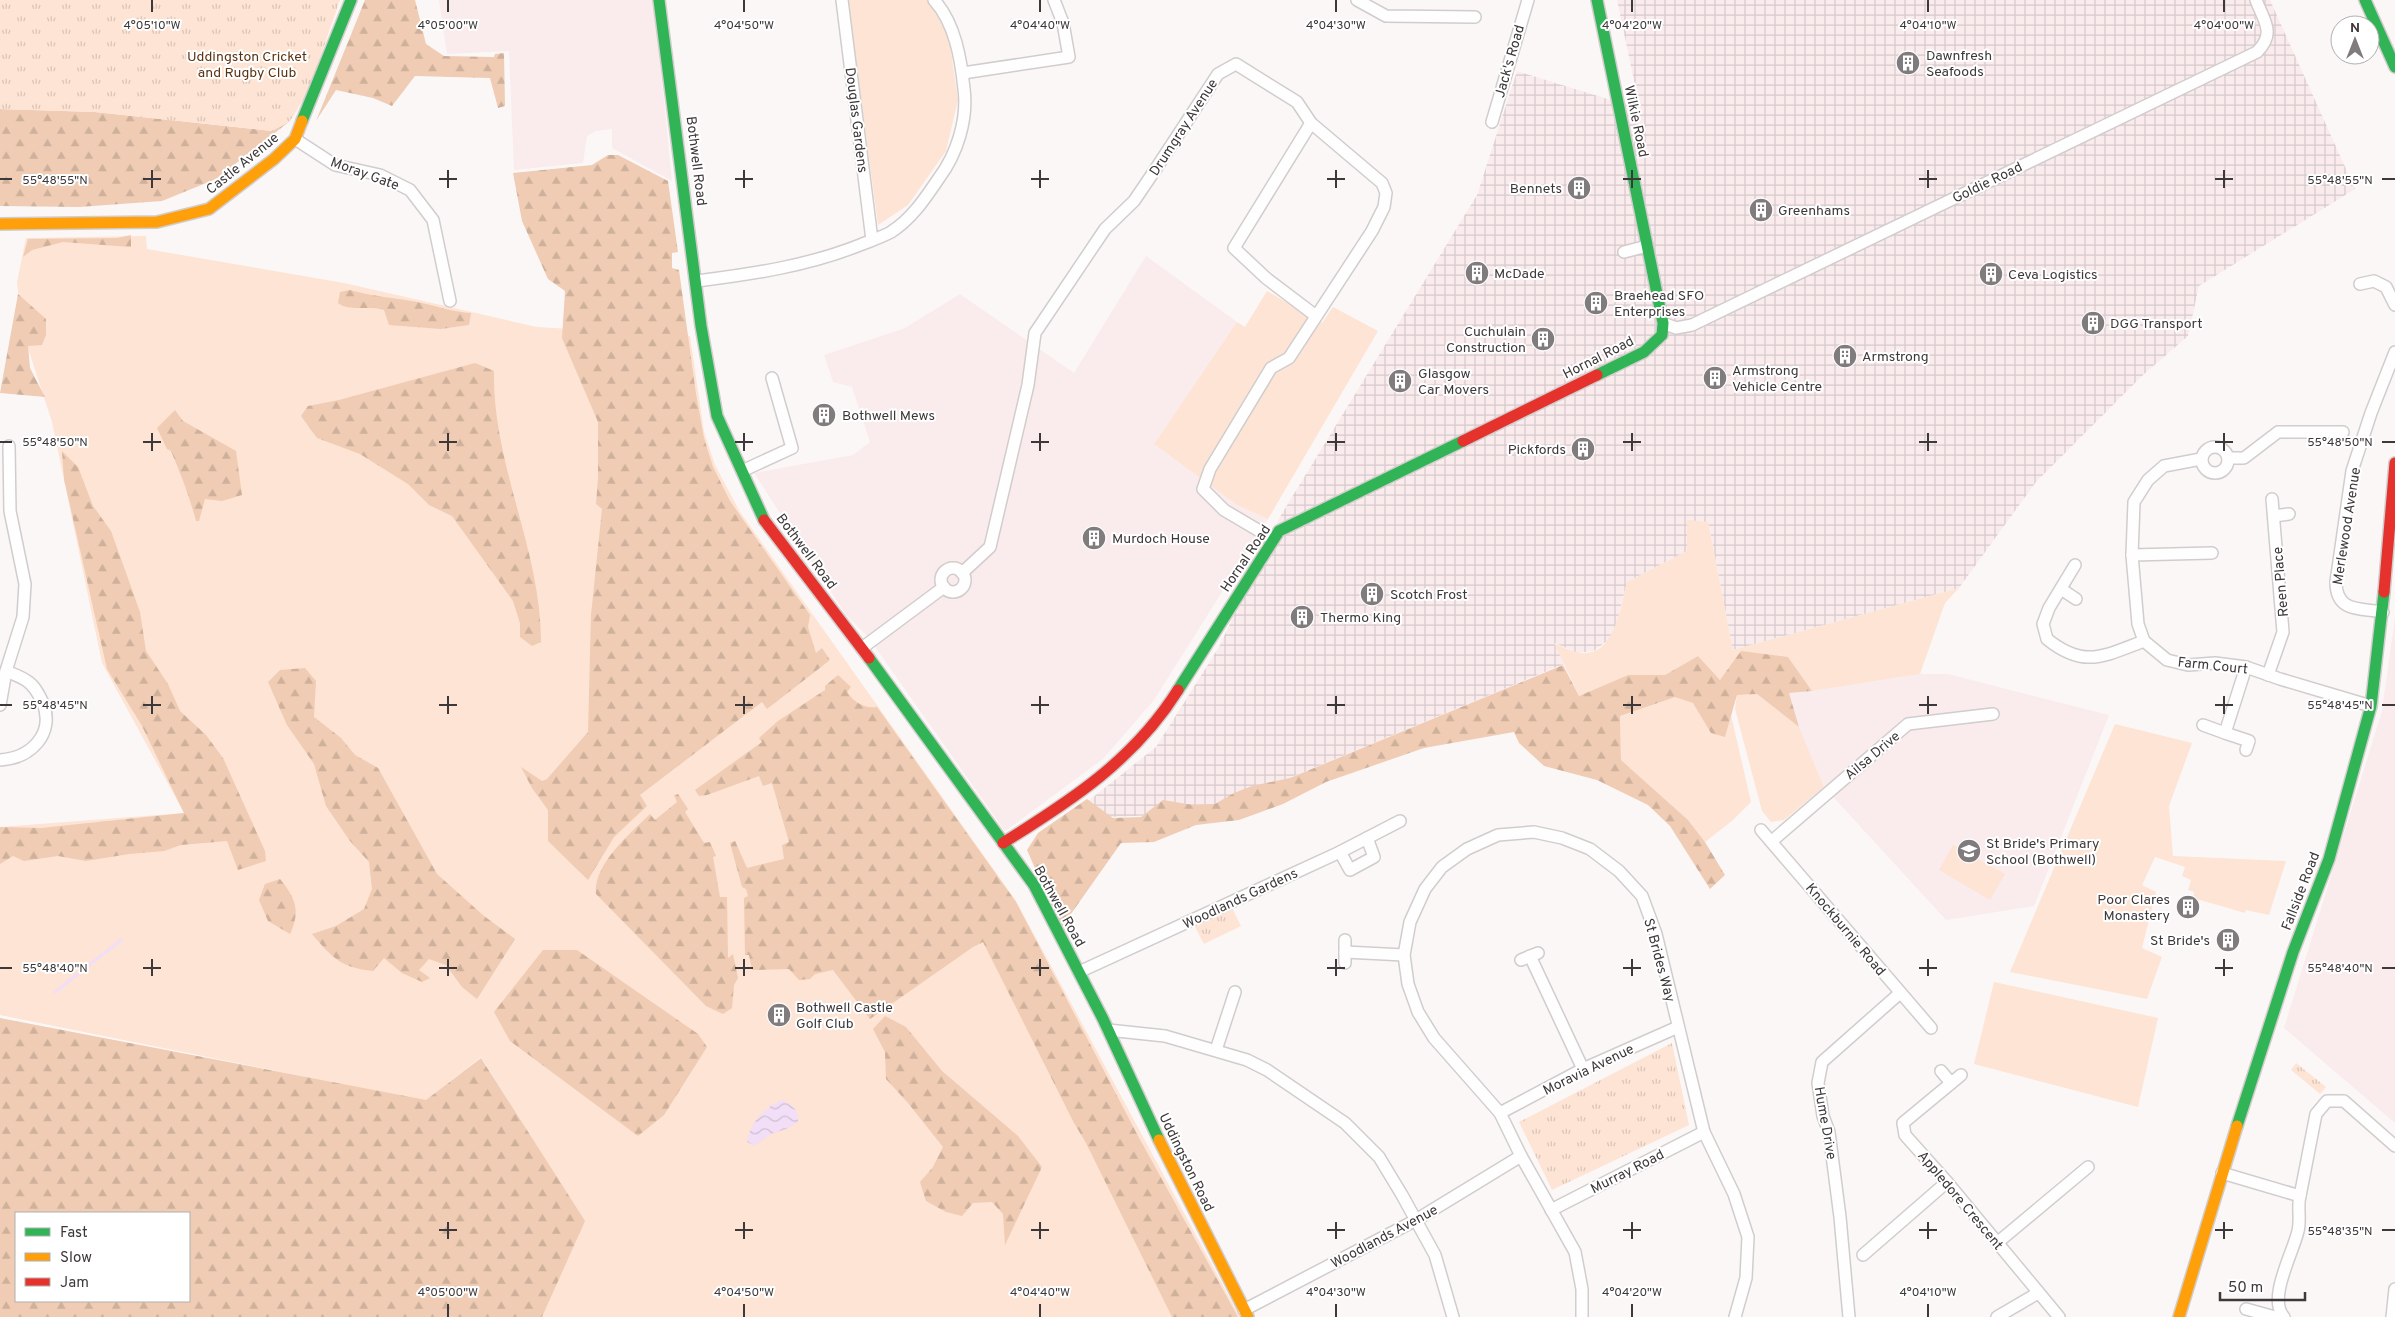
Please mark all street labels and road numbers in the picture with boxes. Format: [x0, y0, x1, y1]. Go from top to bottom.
street label: Jack's Road [1492, 23, 1529, 100]
street label: Douglas Gardens [841, 67, 870, 174]
street label: Drumgray Avenue [1147, 76, 1222, 180]
street label: Wilkie Road [1620, 84, 1651, 159]
street label: Bothwell Road [682, 115, 709, 207]
street label: Castle Avenue [203, 130, 283, 199]
street label: Moray Gate [328, 154, 401, 195]
street label: Goldie Road [1950, 159, 2025, 208]
street label: Hornal Road [1560, 333, 1637, 384]
street label: Merlewood Avenue [2330, 466, 2365, 586]
street label: Bothwell Road [772, 511, 840, 593]
street label: Hornal Road [1217, 522, 1275, 596]
street label: Reen Place [2270, 546, 2293, 618]
street label: Farm Court [2177, 654, 2249, 679]
street label: Ailsa Drive [1842, 728, 1904, 784]
street label: Fallside Road [2279, 850, 2324, 933]
street label: Bothwell Road [1029, 863, 1088, 950]
street label: Woodlands Gardens [1181, 865, 1301, 933]
street label: Knockburnie Road [1801, 880, 1889, 980]
street label: St Brides Way [1639, 917, 1678, 1004]
street label: Moravia Avenue [1540, 1041, 1637, 1100]
street label: Hume Drive [1810, 1085, 1839, 1161]
street label: Uddingston Road [1154, 1110, 1217, 1215]
street label: Murray Road [1588, 1147, 1667, 1198]
street label: Appledore Crescent [1913, 1148, 2006, 1254]
street label: Woodlands Avenue [1328, 1202, 1441, 1273]

